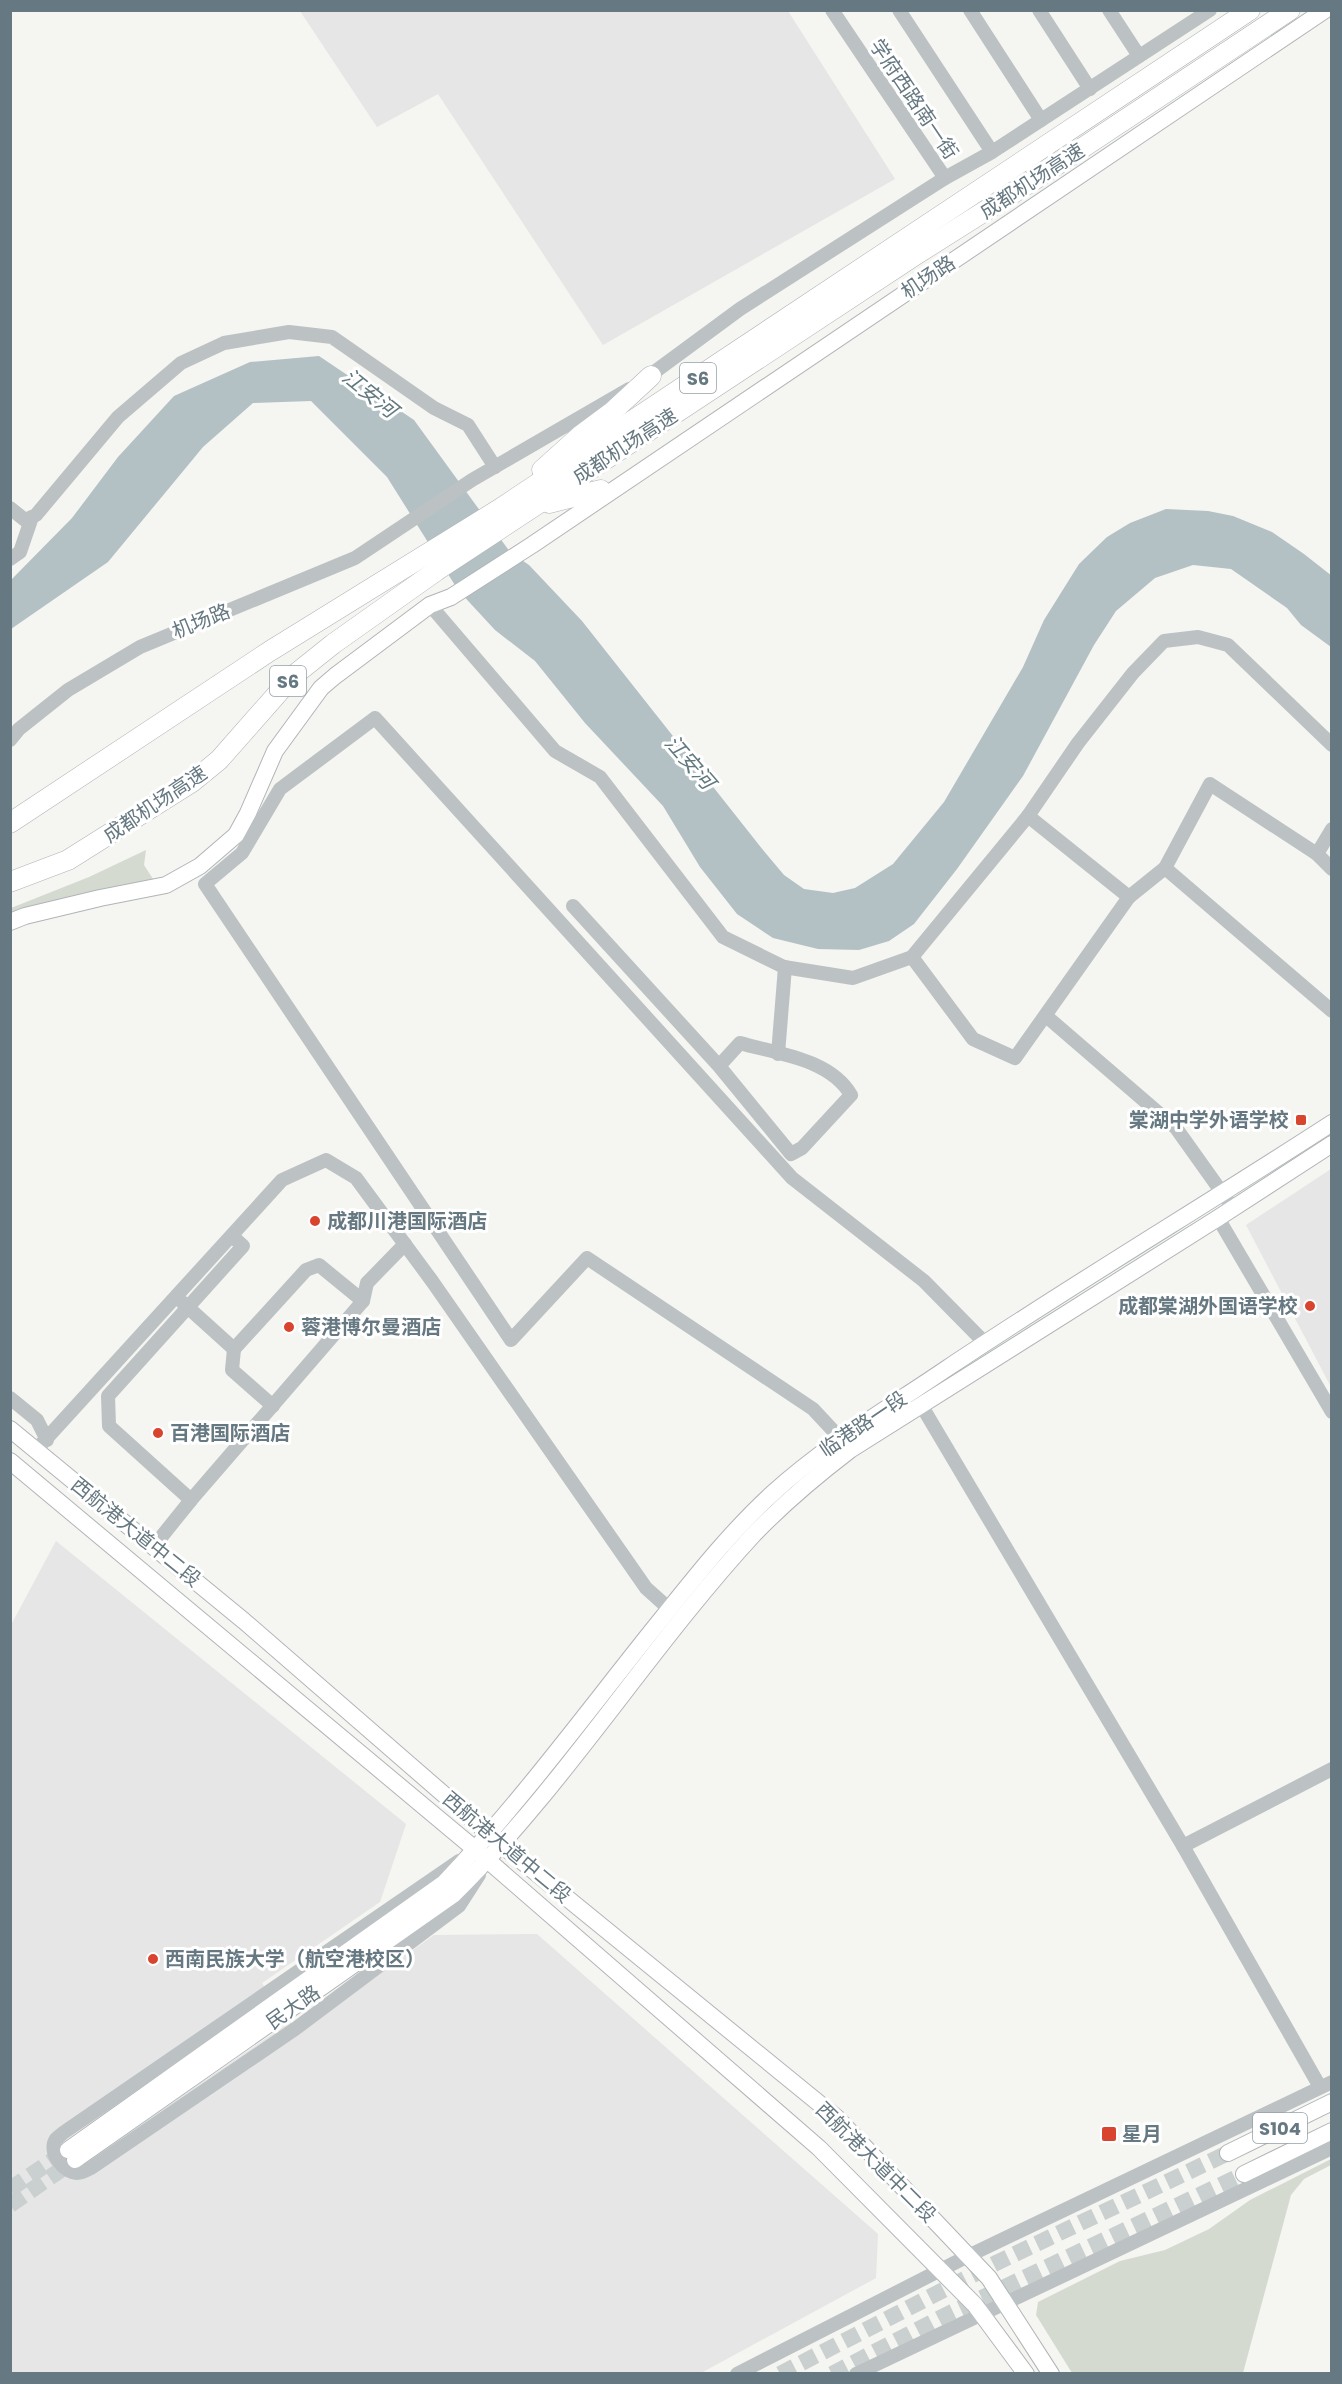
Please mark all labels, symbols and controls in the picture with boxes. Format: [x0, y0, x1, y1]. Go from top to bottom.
street label: 学府西路南一街 [863, 33, 965, 165]
street label: 成都机场高速 [974, 137, 1090, 225]
street label: 机场路 [895, 249, 961, 305]
water label: 江安河 [336, 362, 407, 427]
road number: S6 [680, 363, 716, 393]
street label: 成都机场高速 [567, 402, 683, 490]
street label: 机场路 [168, 597, 234, 645]
road number: S6 [270, 666, 306, 696]
water label: 江安河 [658, 729, 724, 798]
street label: 成都机场高速 [97, 759, 213, 849]
place label: 棠湖中学外语学校 [1129, 1106, 1289, 1134]
marker: 棠湖中学外语学校 [1294, 1113, 1308, 1127]
place label: 成都川港国际酒店 [327, 1207, 487, 1235]
marker: 成都川港国际酒店 [308, 1214, 322, 1228]
place label: 成都棠湖外国语学校 [1118, 1292, 1298, 1320]
marker: 成都棠湖外国语学校 [1303, 1299, 1317, 1313]
place label: 蓉港博尔曼酒店 [301, 1313, 441, 1341]
marker: 蓉港博尔曼酒店 [282, 1320, 296, 1334]
street label: 临港路一段 [814, 1384, 912, 1464]
place label: 百港国际酒店 [170, 1419, 290, 1447]
marker: 百港国际酒店 [151, 1426, 165, 1440]
street label: 西航港大道中二段 [65, 1471, 207, 1593]
street label: 西航港大道中二段 [437, 1785, 577, 1909]
place label: 西南民族大学（航空港校区） [165, 1945, 425, 1973]
marker: 西南民族大学（航空港校区） [146, 1952, 160, 1966]
street label: 民大路 [260, 1978, 326, 2036]
street label: 西航港大道中二段 [810, 2096, 942, 2228]
road number: S104 [1253, 2113, 1307, 2143]
place label: 星月 [1122, 2120, 1162, 2148]
marker: 星月 [1100, 2125, 1118, 2143]

